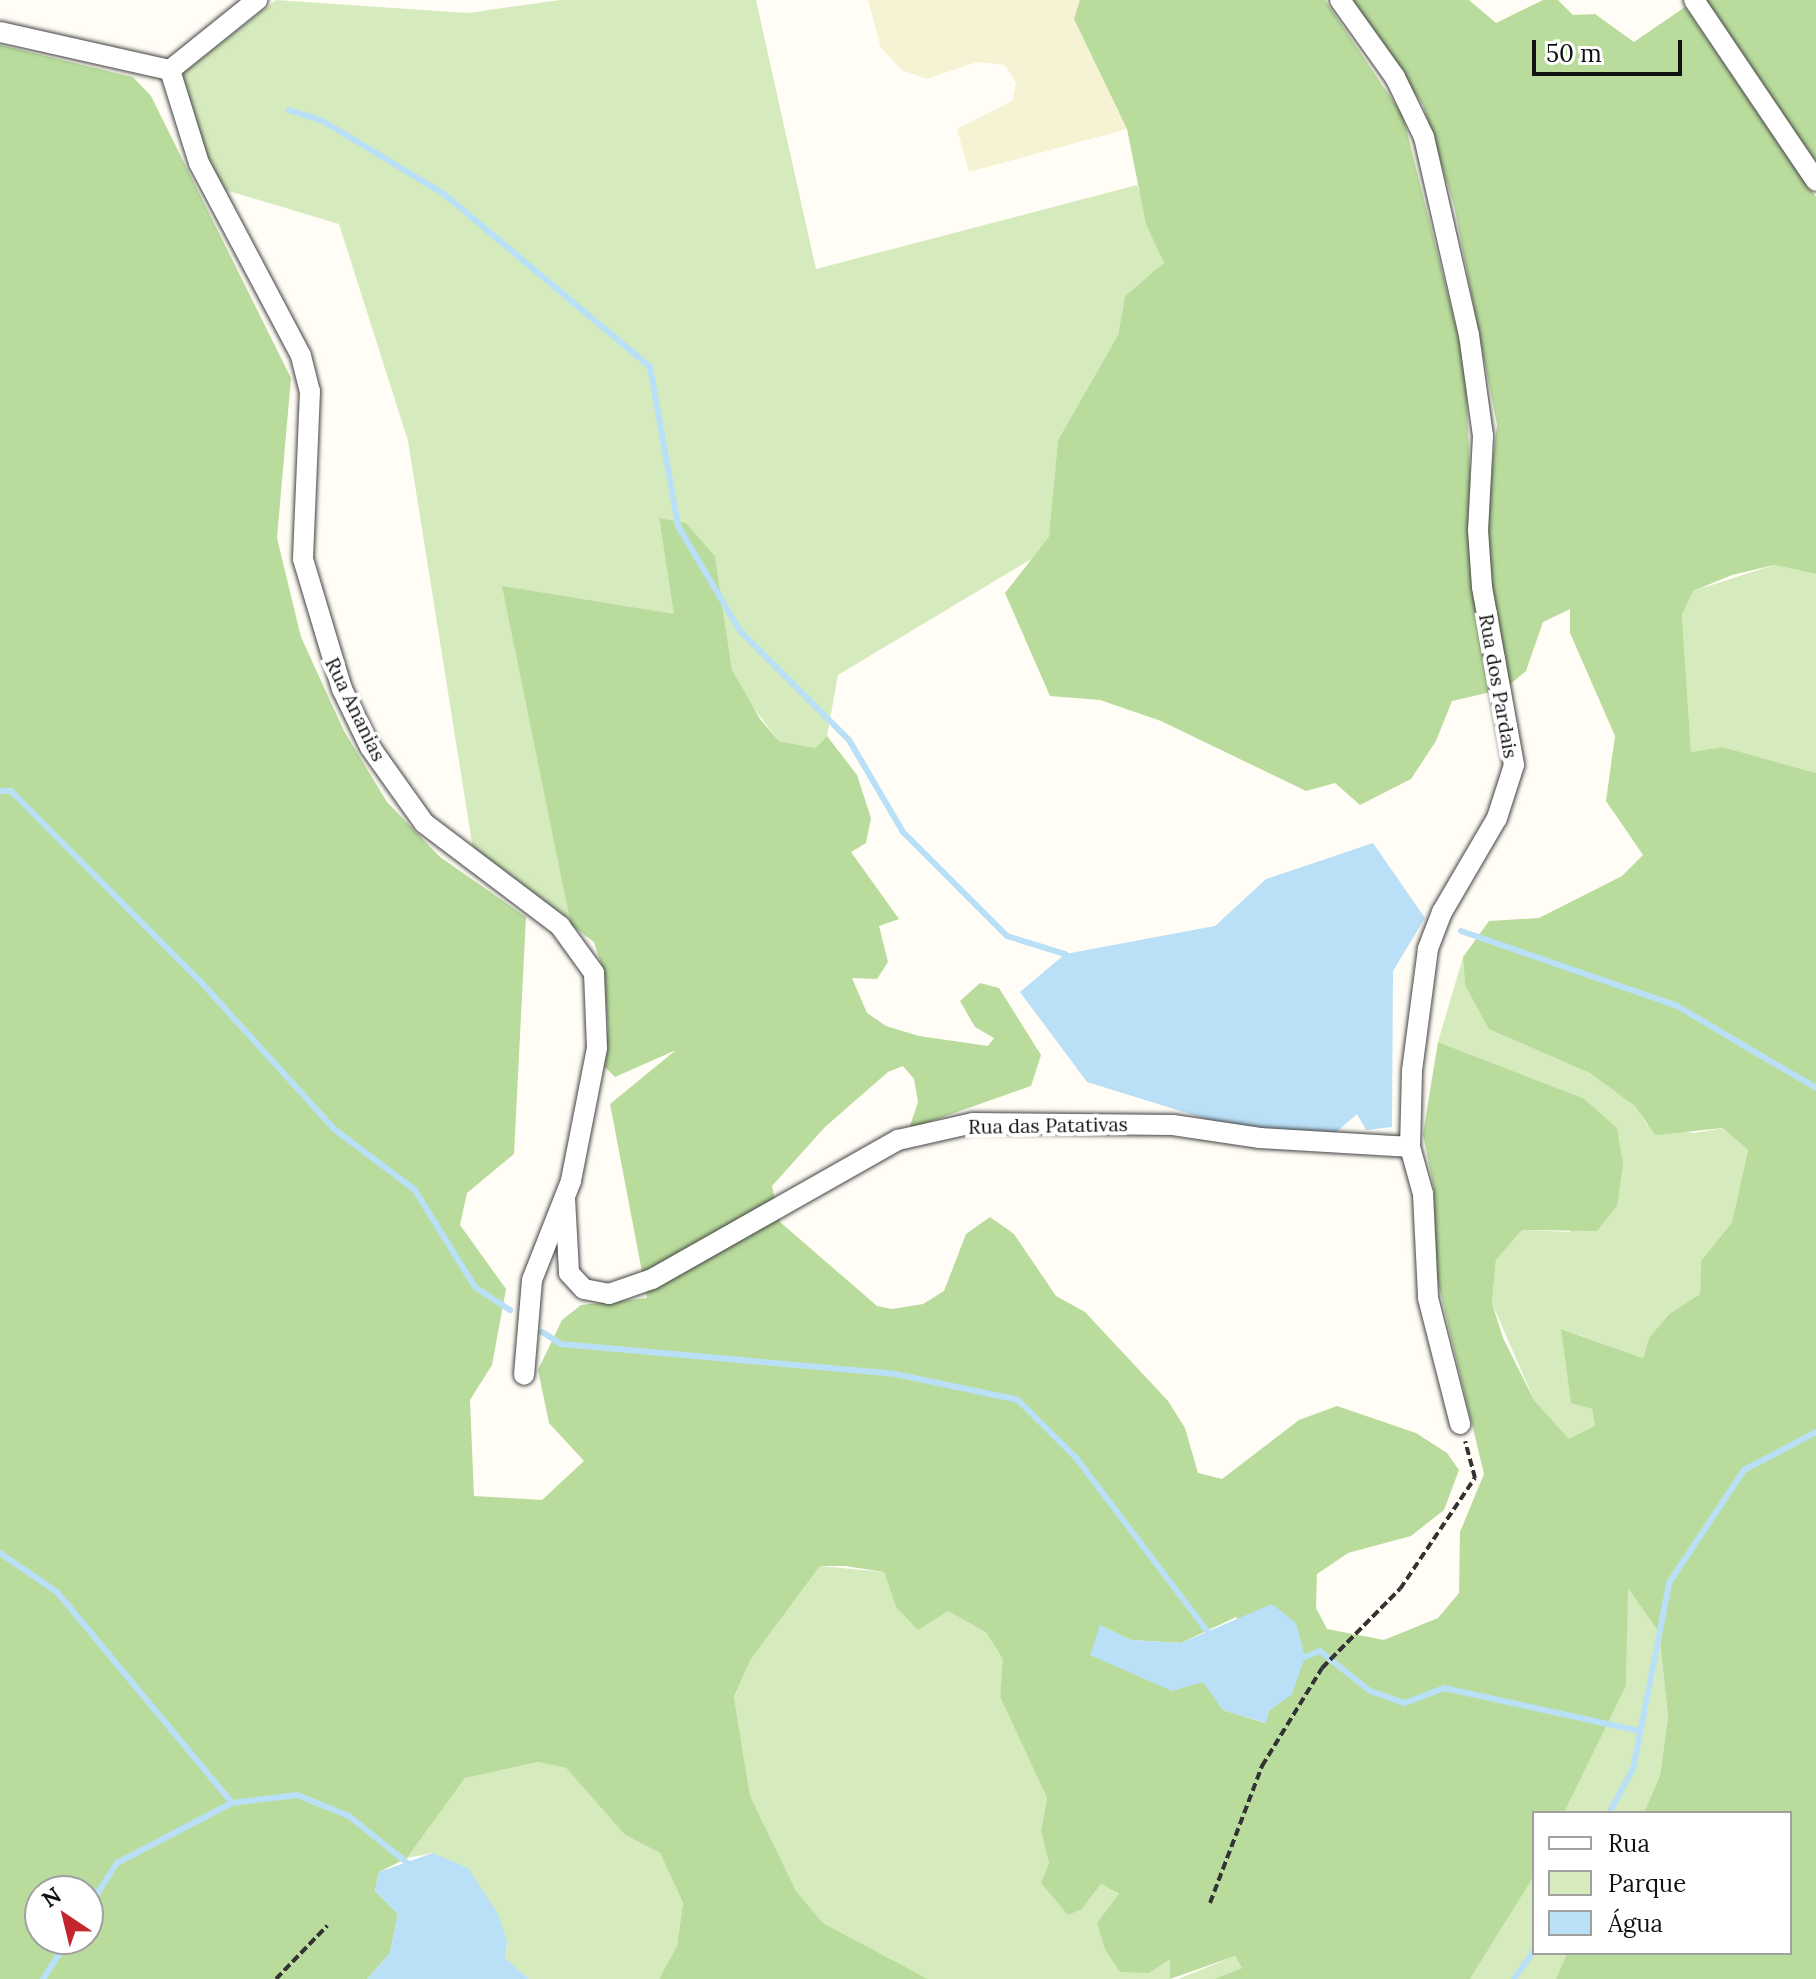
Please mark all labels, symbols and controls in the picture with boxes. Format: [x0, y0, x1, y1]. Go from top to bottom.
scale bar [1536, 24, 1686, 74]
text: 50 m [1546, 38, 1602, 69]
street label: Rua dos Pardais [1474, 612, 1524, 760]
street label: Rua Ananias [321, 653, 391, 765]
street label: Rua das Patativas [968, 1112, 1128, 1138]
legend [1532, 1811, 1792, 1955]
text: Rua [1608, 1828, 1650, 1859]
text: Parque [1608, 1868, 1686, 1899]
north arrow [24, 1875, 104, 1955]
text: N [36, 1881, 66, 1913]
text: Água [1608, 1908, 1663, 1939]

